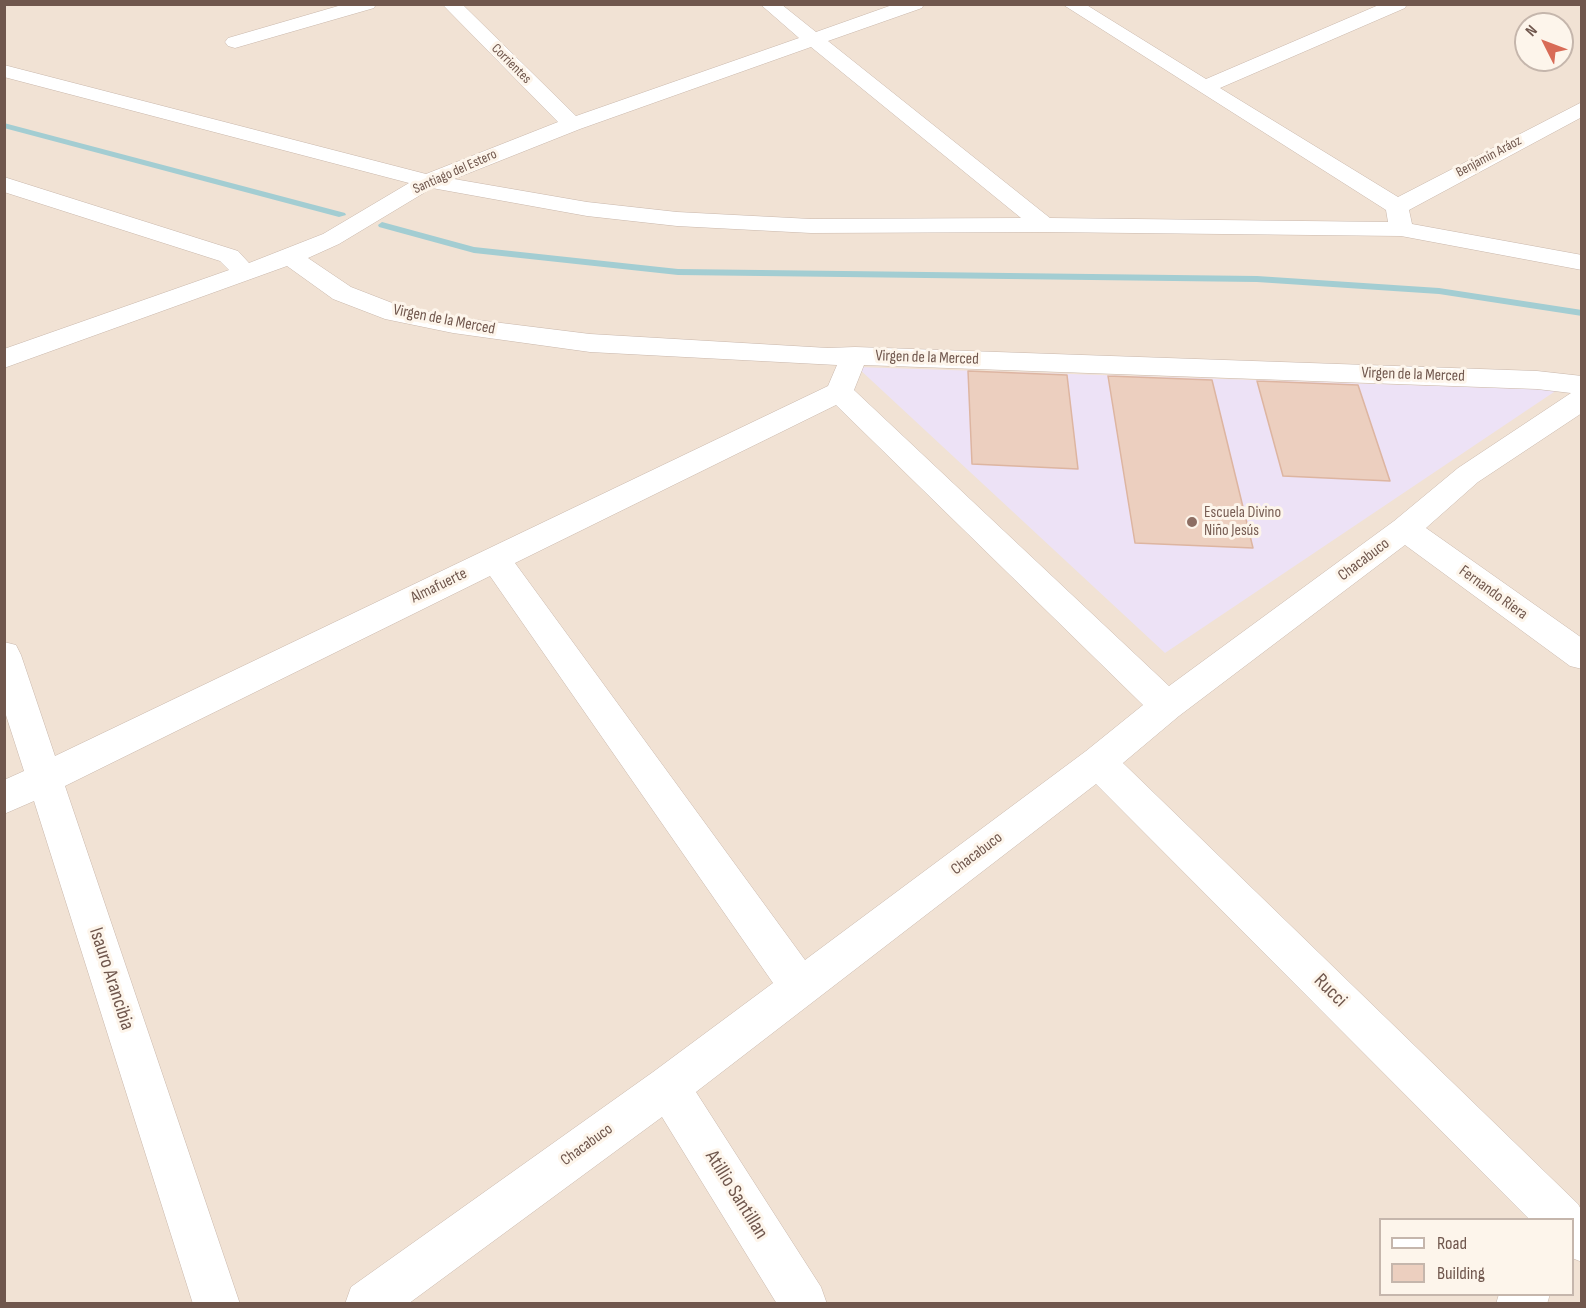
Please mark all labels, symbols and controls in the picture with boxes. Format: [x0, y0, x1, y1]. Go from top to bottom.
north arrow [1514, 12, 1574, 72]
text: N [1522, 21, 1542, 40]
street label: Corrientes [488, 41, 534, 87]
street label: Benjamín Aráoz [1453, 133, 1525, 181]
street label: Santiago del Estero [411, 146, 499, 198]
street label: Virgen de la Merced [391, 301, 497, 339]
street label: Virgen de la Merced [875, 347, 979, 369]
street label: Virgen de la Merced [1361, 364, 1465, 386]
place label: Escuela Divino Niño Jesús [1204, 503, 1281, 541]
marker: Escuela Divino Niño Jesús [1185, 515, 1199, 529]
street label: Chacabuco [1334, 534, 1394, 586]
street label: Fernando Riera [1455, 562, 1531, 624]
street label: Almafuerte [408, 564, 470, 608]
street label: Chacabuco [947, 828, 1007, 880]
street label: Isauro Arancibia [83, 925, 139, 1033]
street label: Rucci [1308, 969, 1352, 1013]
street label: Chacabuco [557, 1120, 617, 1170]
street label: Atillio Santillan [699, 1146, 773, 1244]
legend [1379, 1218, 1574, 1296]
text: Road [1437, 1233, 1467, 1254]
text: Building [1437, 1263, 1485, 1284]

